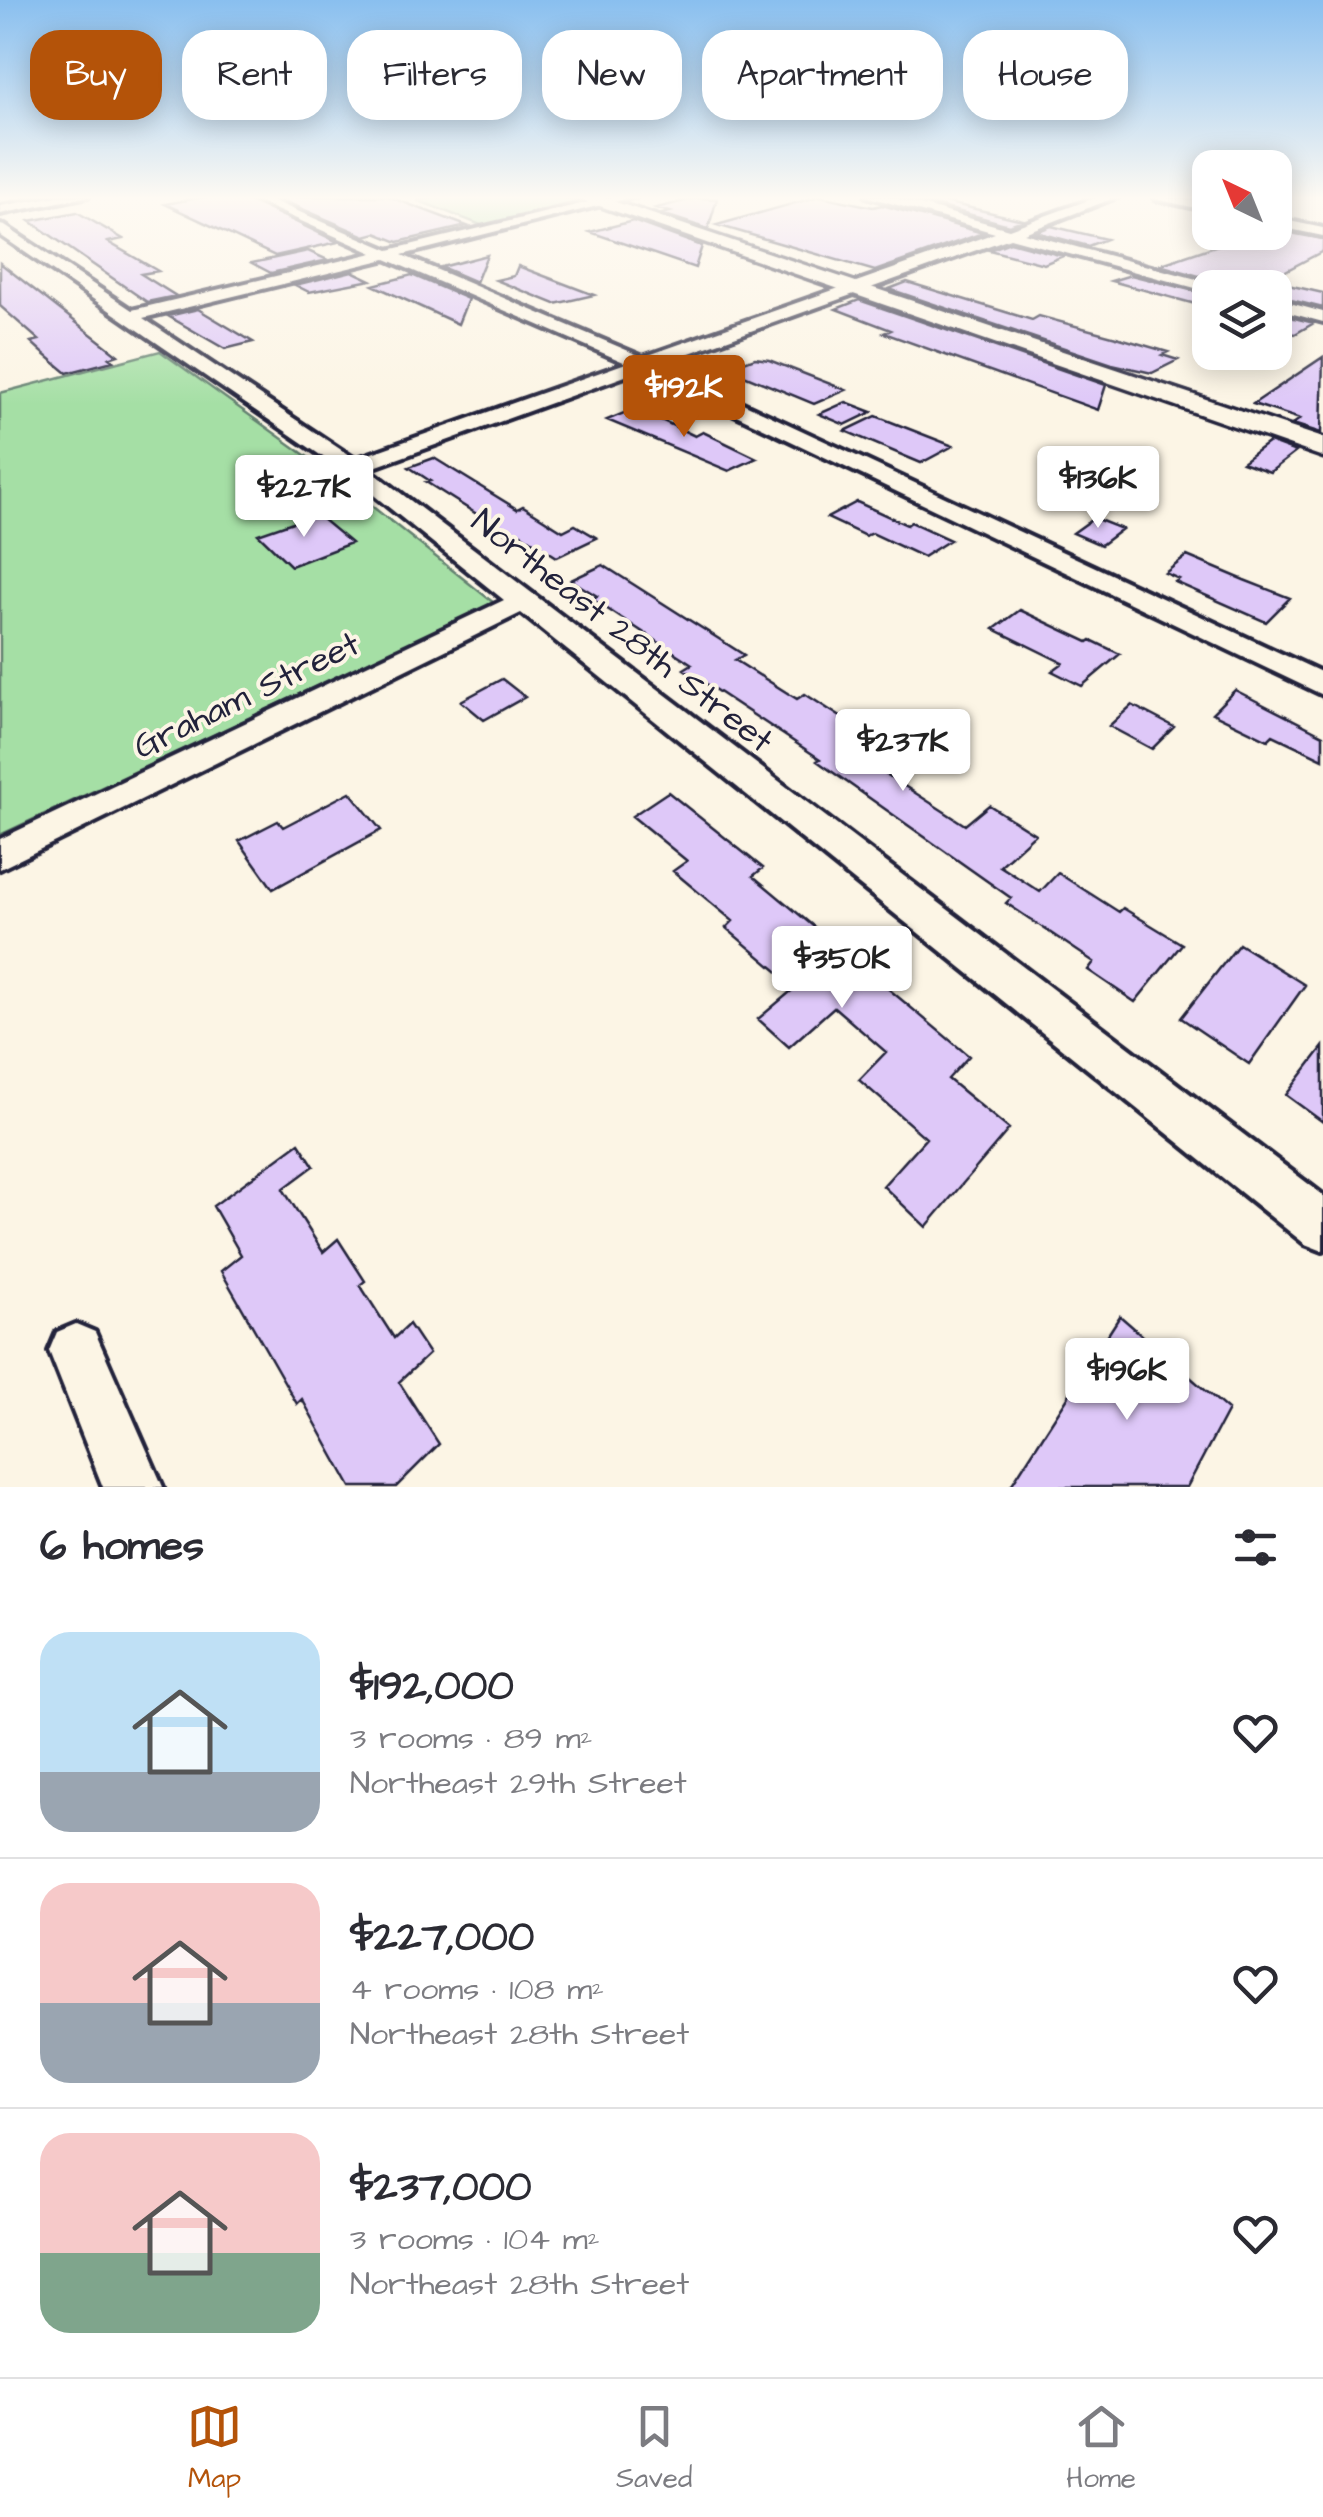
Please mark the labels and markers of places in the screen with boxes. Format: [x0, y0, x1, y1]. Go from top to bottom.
pin: $192K [614, 355, 754, 440]
pin: $136K [1028, 446, 1168, 531]
pin: $227K [234, 455, 374, 540]
pin: $237K [833, 709, 973, 794]
pin: $350K [772, 926, 912, 1011]
pin: $196K [1057, 1338, 1197, 1423]

